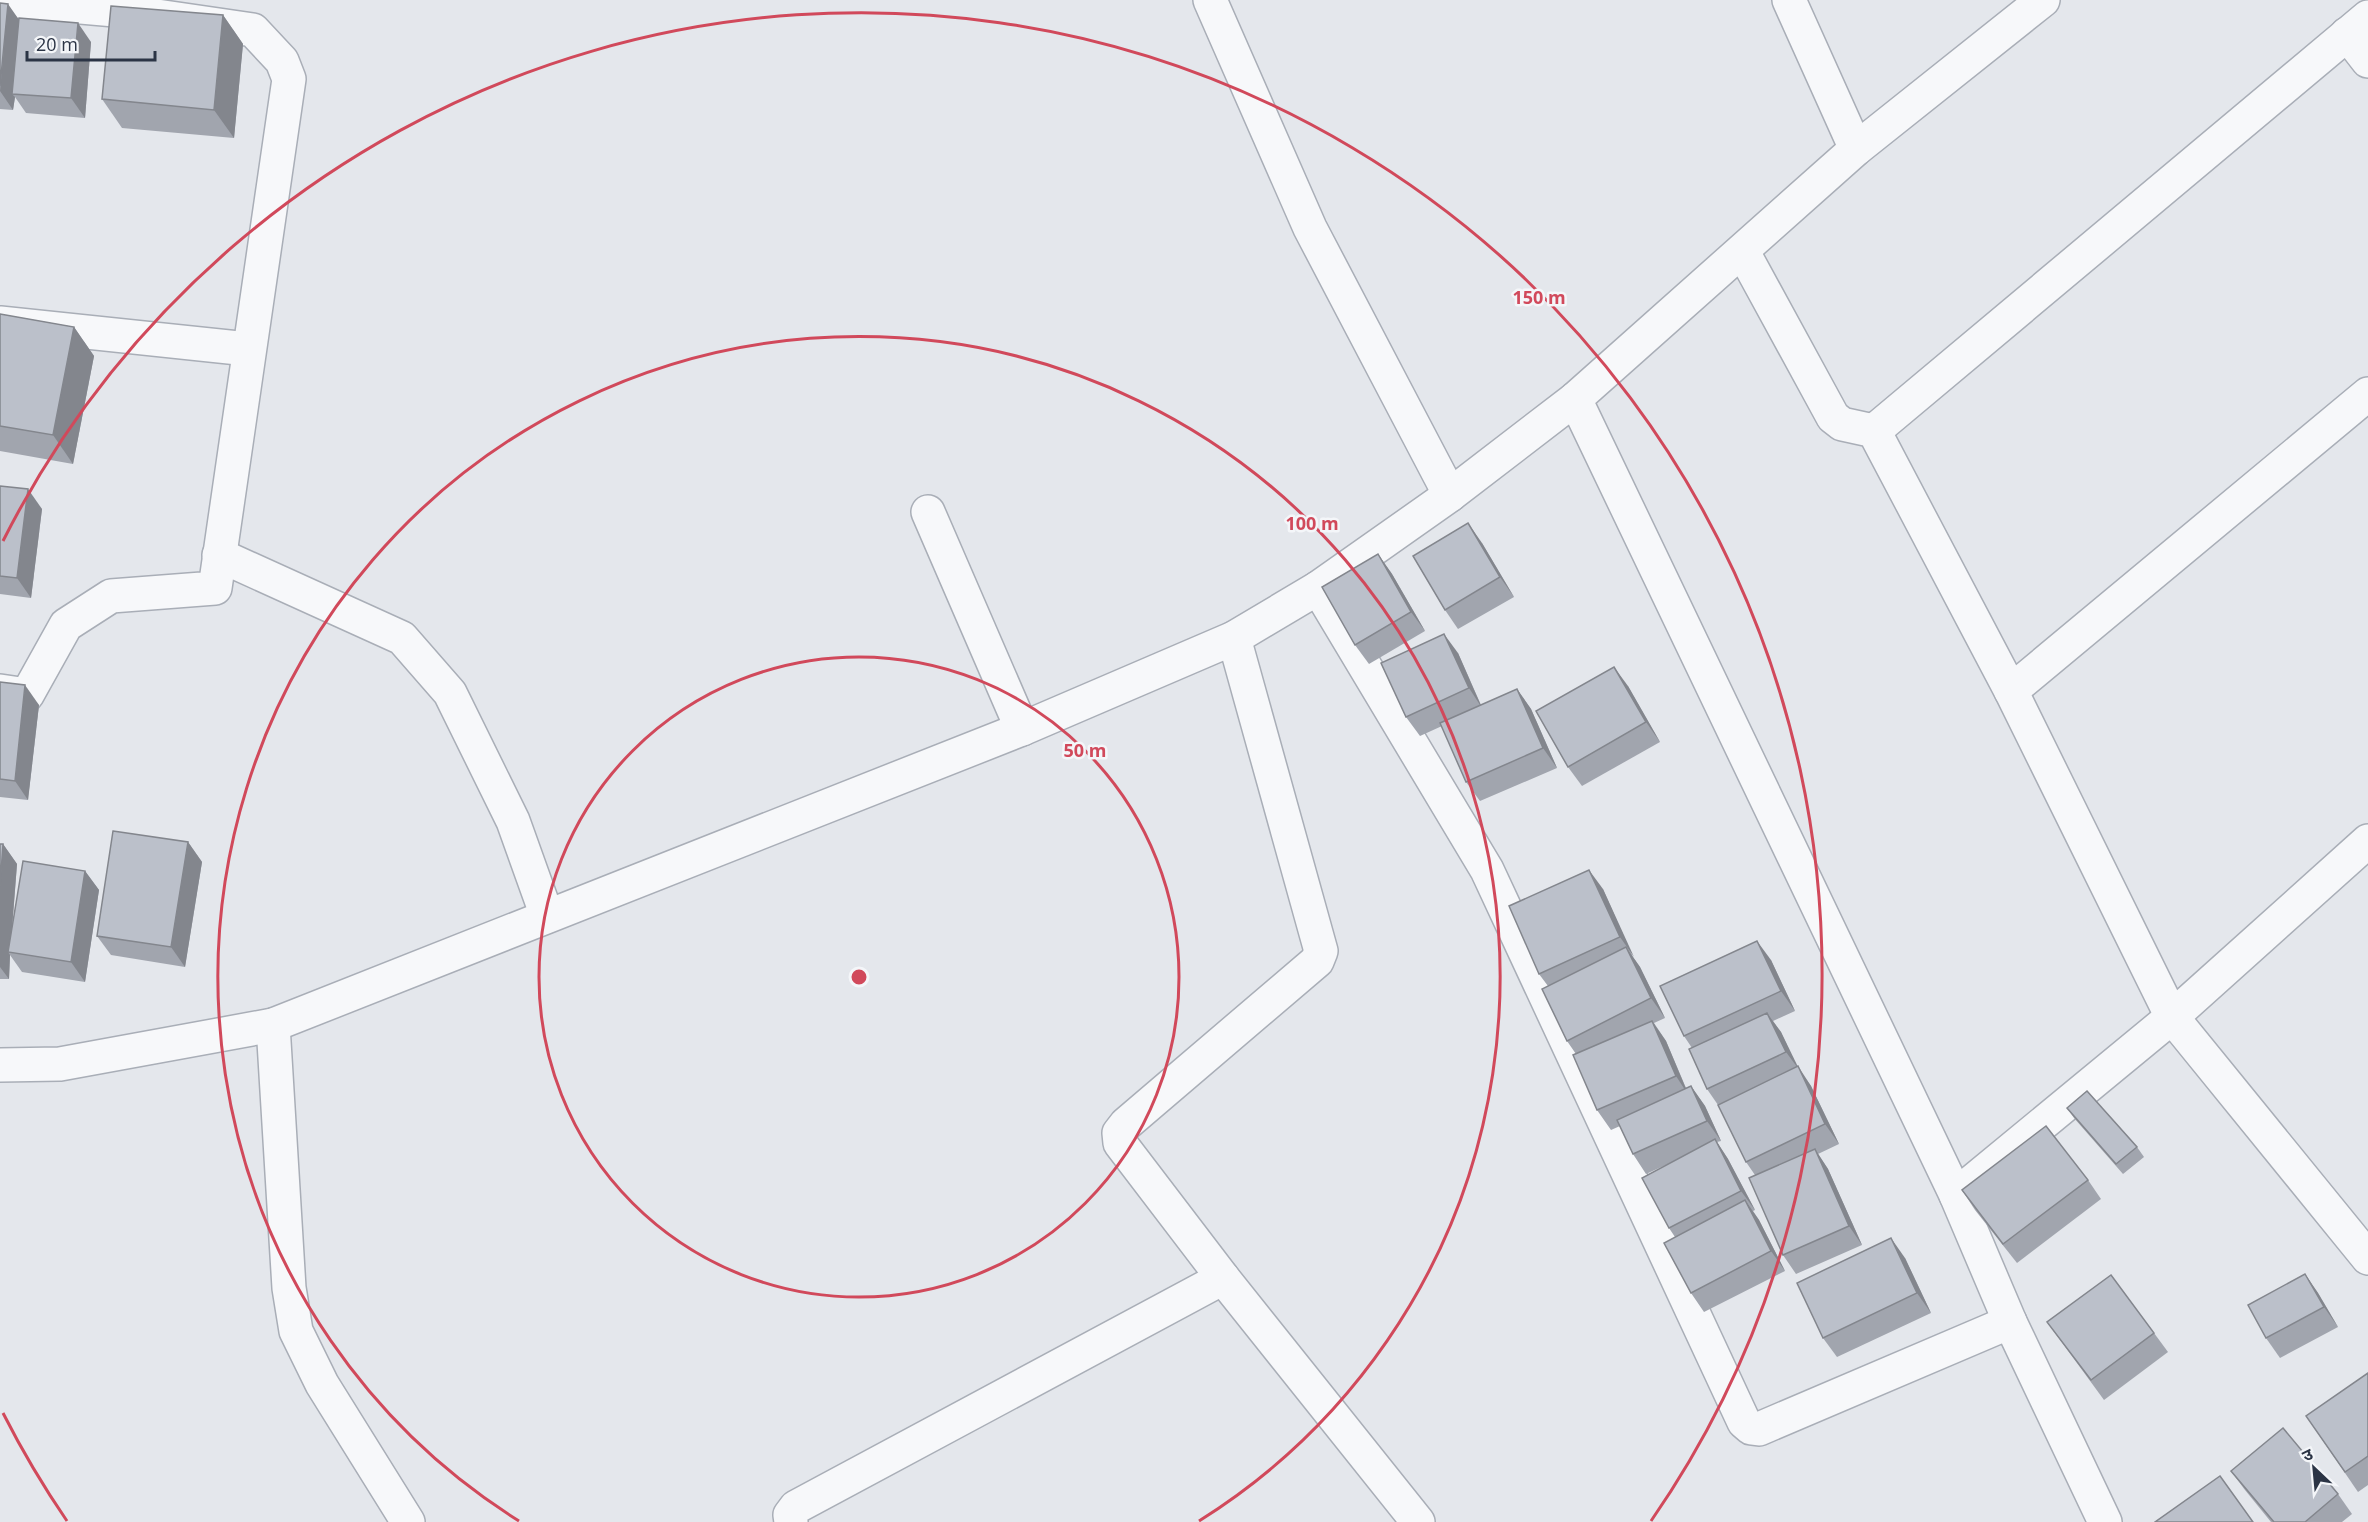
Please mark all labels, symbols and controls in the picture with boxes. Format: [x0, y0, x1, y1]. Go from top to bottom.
scale bar [27, 24, 154, 62]
text: 20 m [36, 32, 78, 56]
text: 150 m [1512, 285, 1566, 309]
text: 100 m [1285, 511, 1339, 535]
text: 50 m [1064, 738, 1106, 762]
centre of rings [849, 967, 869, 987]
north arrow [2284, 1438, 2344, 1498]
text: उ [2298, 1442, 2317, 1466]

